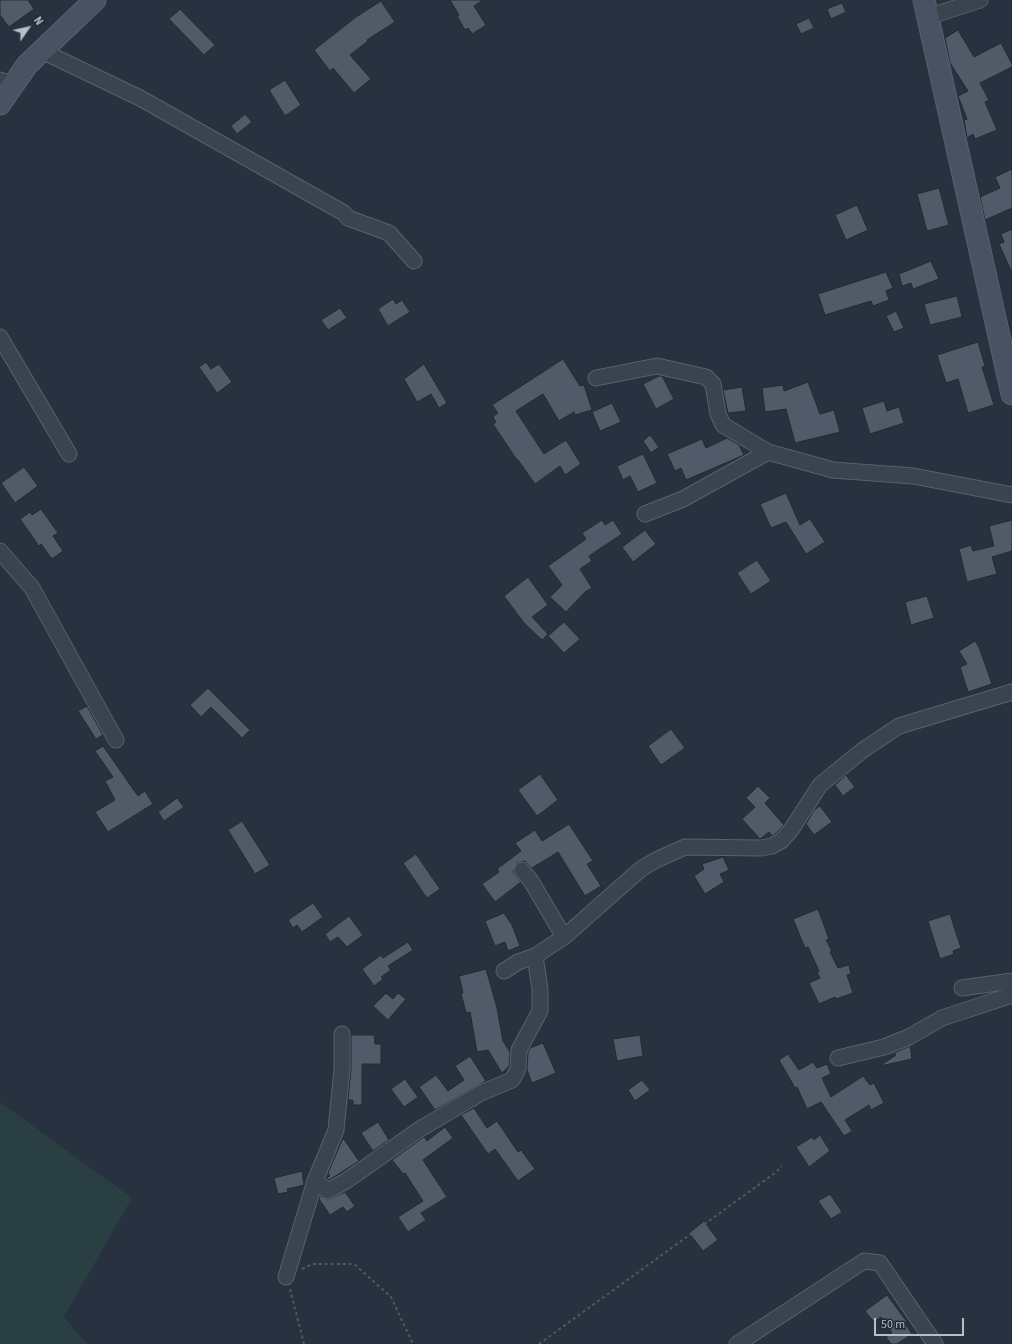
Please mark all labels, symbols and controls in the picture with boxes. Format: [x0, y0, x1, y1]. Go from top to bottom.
north arrow [8, 8, 48, 48]
text: N [30, 14, 47, 28]
scale bar [876, 1310, 966, 1336]
text: 50 m [881, 1316, 905, 1333]

